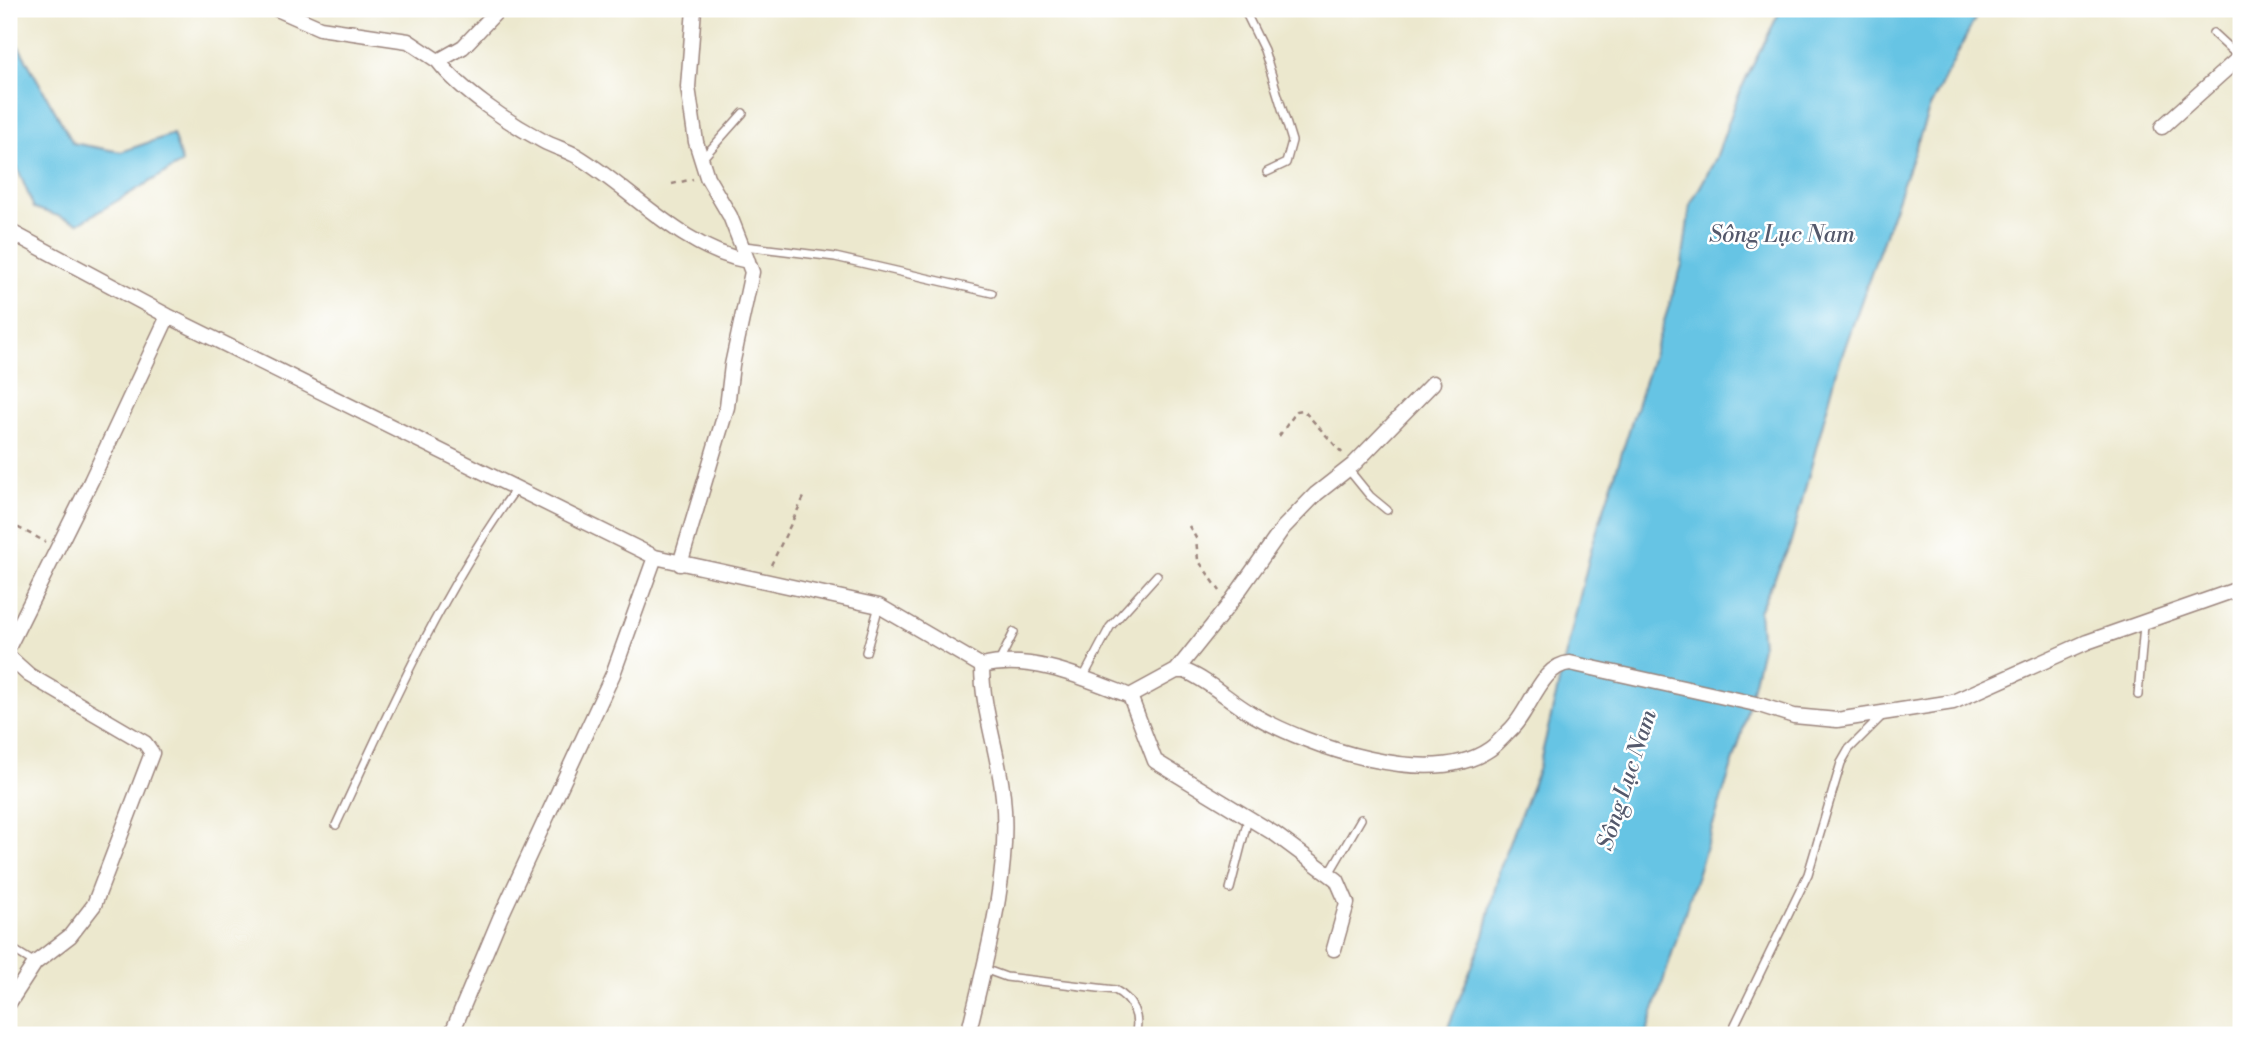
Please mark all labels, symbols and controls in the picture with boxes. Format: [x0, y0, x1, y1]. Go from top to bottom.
water label: Sông Lục Nam [1709, 221, 1855, 249]
water label: Sông Lục Nam [1591, 706, 1663, 854]

